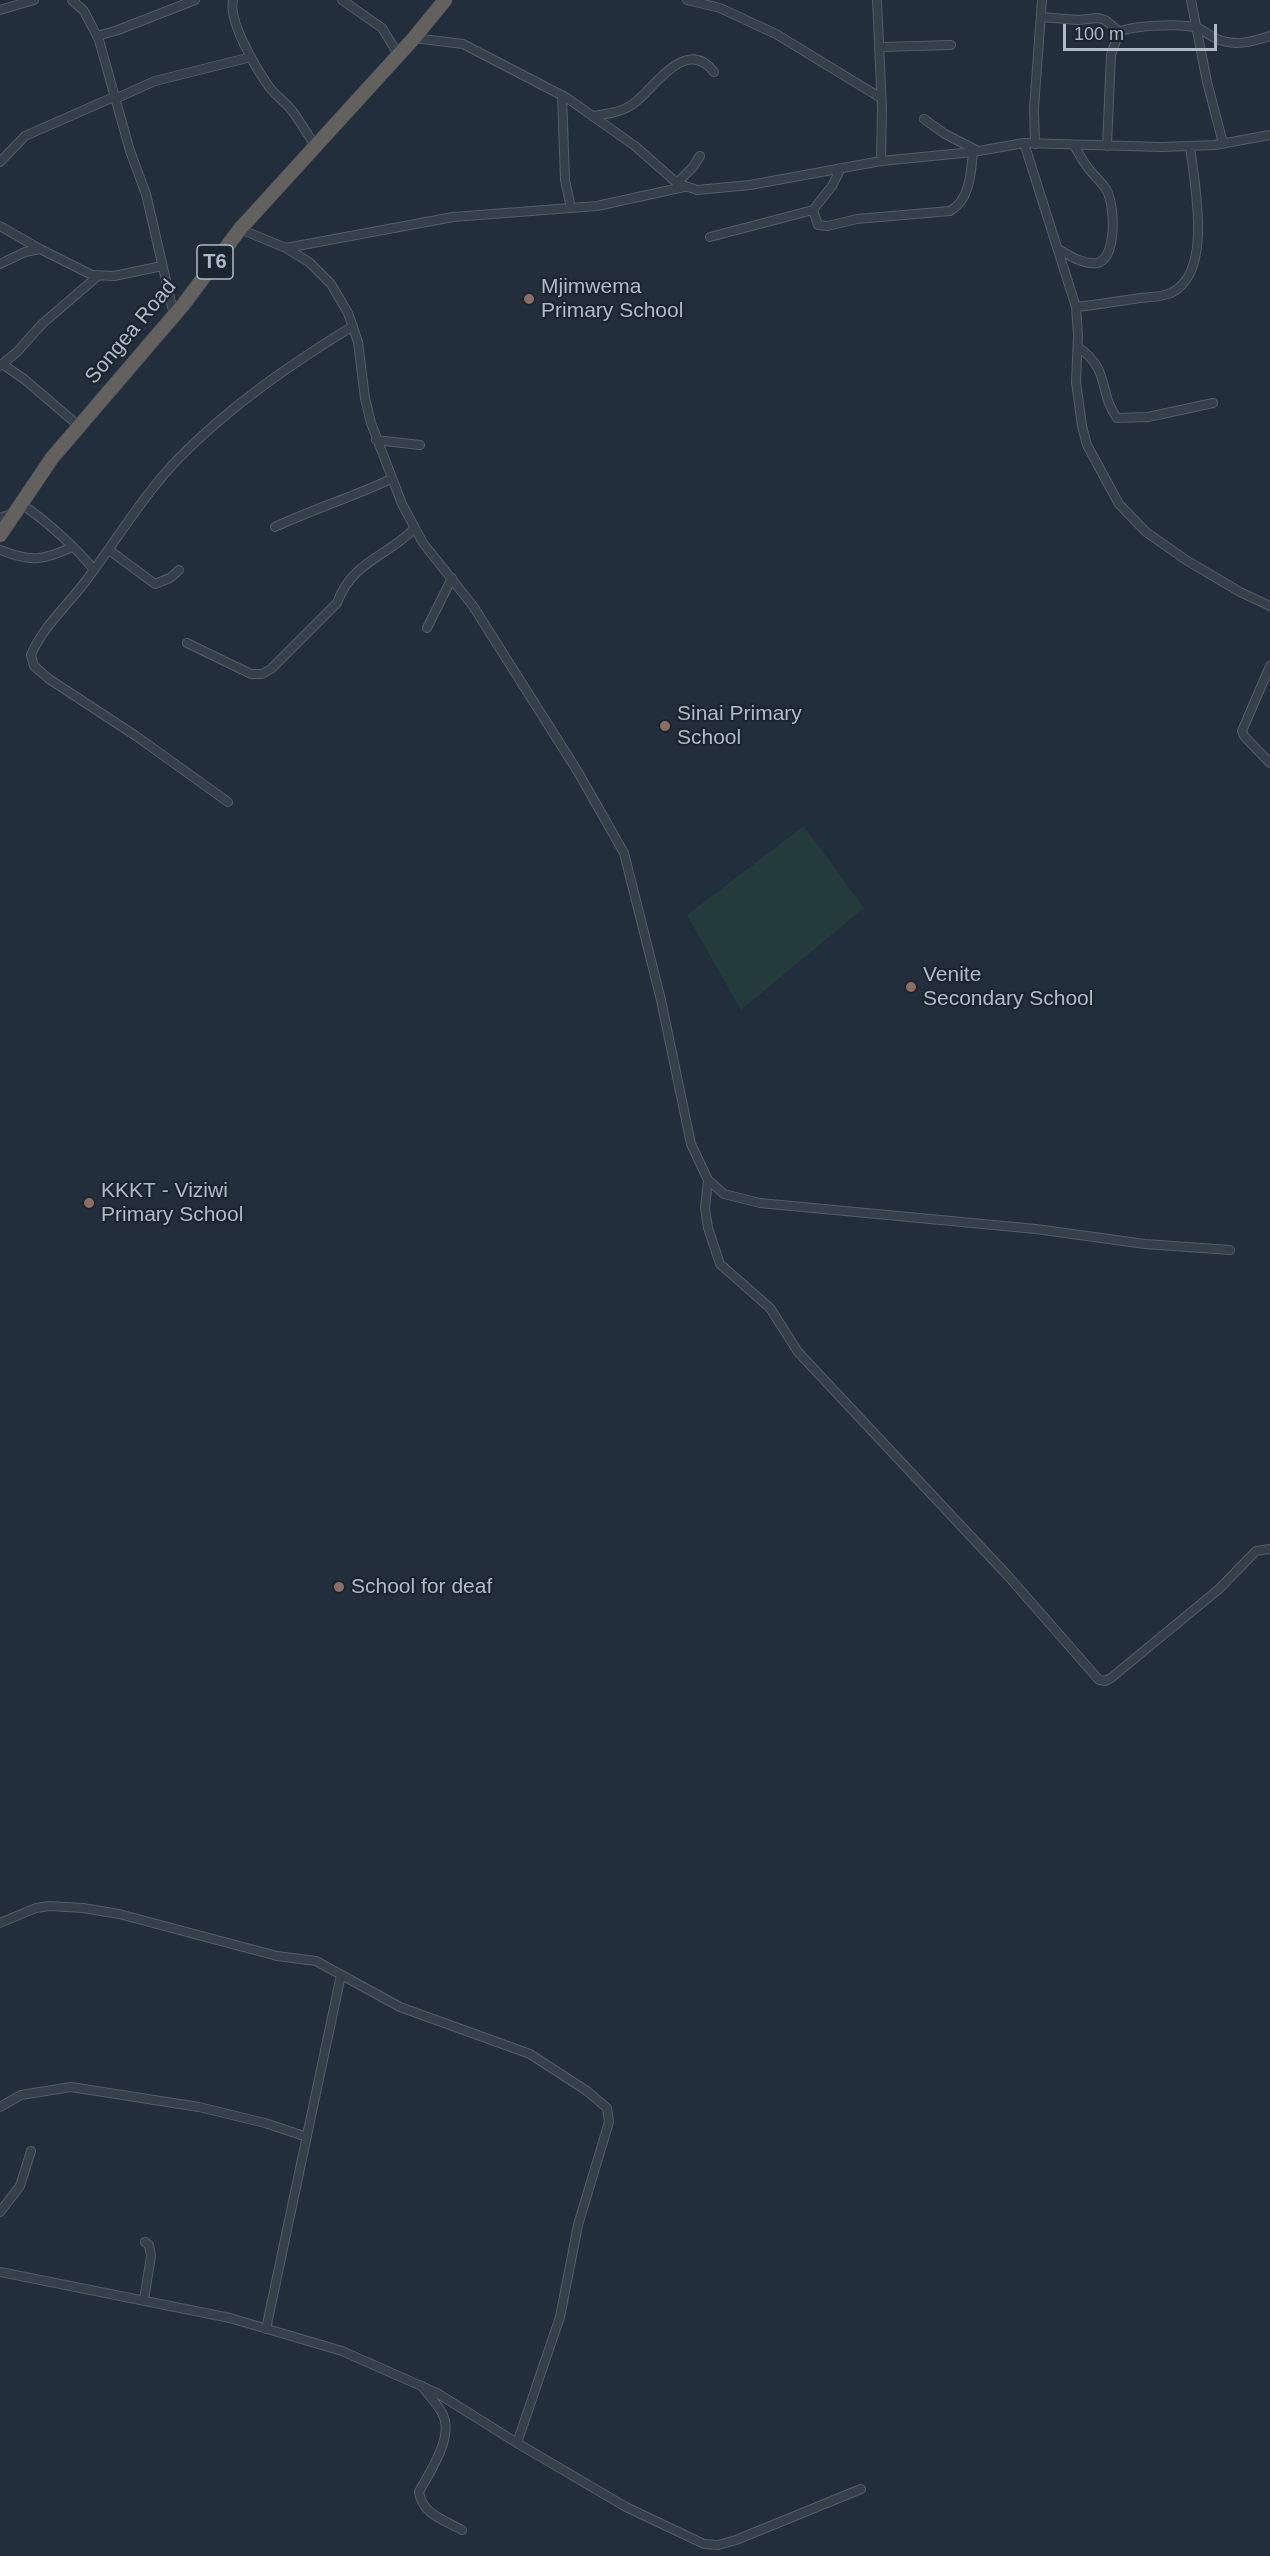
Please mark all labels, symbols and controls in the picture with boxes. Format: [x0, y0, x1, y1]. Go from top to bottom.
scale bar [1066, 12, 1220, 50]
text: 100 m [1074, 24, 1124, 44]
road number: T6 [197, 245, 233, 279]
place label: Mjimwema Primary School [541, 274, 683, 324]
street label: Songea Road [80, 275, 182, 389]
marker: Mjimwema Primary School [522, 292, 536, 306]
place label: Sinai Primary School [677, 701, 802, 751]
marker: Sinai Primary School [658, 719, 672, 733]
place label: Venite Secondary School [923, 962, 1093, 1012]
marker: Venite Secondary School [904, 980, 918, 994]
place label: KKKT - Viziwi Primary School [101, 1178, 243, 1228]
marker: KKKT - Viziwi Primary School [82, 1196, 96, 1210]
place label: School for deaf [351, 1574, 492, 1600]
marker: School for deaf [332, 1580, 346, 1594]

